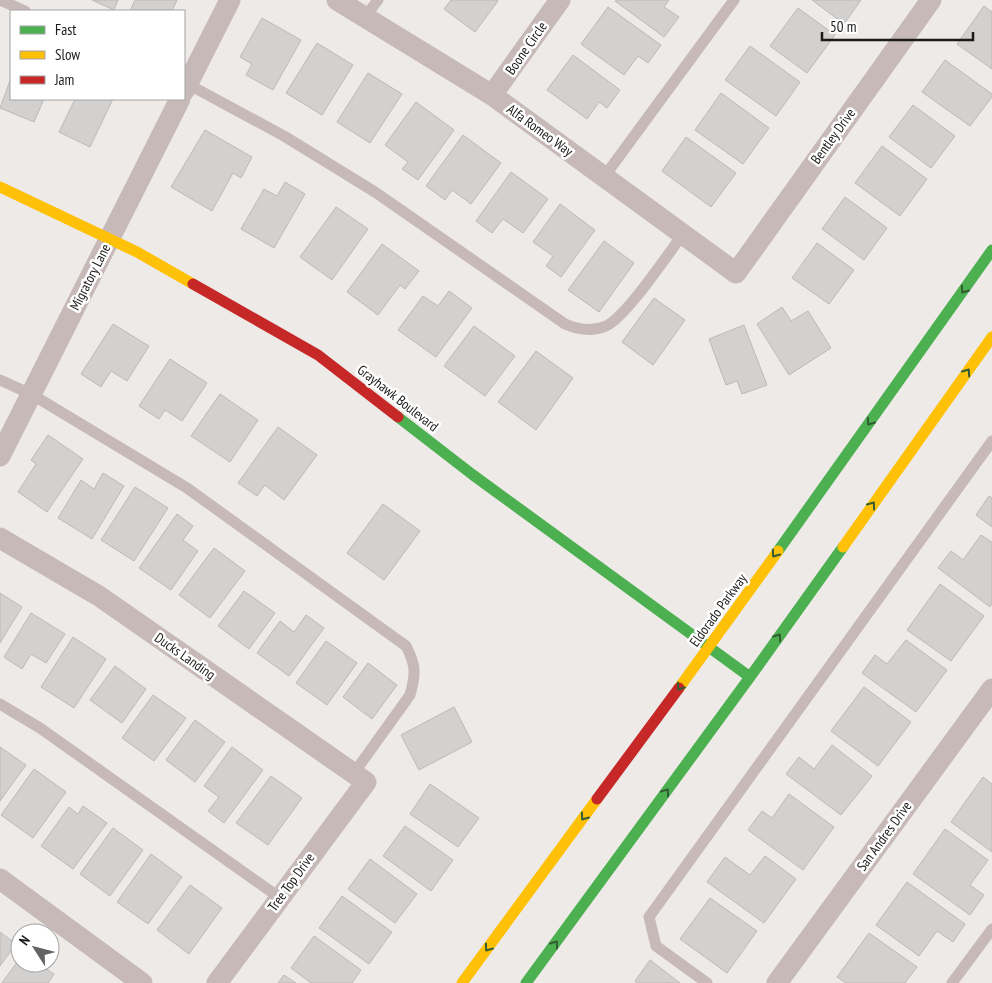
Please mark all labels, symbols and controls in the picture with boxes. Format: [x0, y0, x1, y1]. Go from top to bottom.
legend [10, 10, 185, 100]
scale bar [822, 10, 973, 42]
text: 50 m [830, 17, 856, 36]
street label: Boone Circle [501, 18, 551, 78]
text: Fast [55, 20, 76, 39]
text: Slow [55, 45, 80, 64]
text: Jam [54, 70, 74, 89]
street label: Alfa Romeo Way [503, 100, 577, 161]
street label: Bentley Drive [807, 104, 859, 167]
street label: Migratory Lane [66, 241, 114, 313]
one-way arrow [961, 284, 970, 293]
street label: Grayhawk Boulevard [354, 361, 442, 435]
one-way arrow [961, 368, 970, 378]
one-way arrow [867, 416, 875, 425]
one-way arrow [866, 501, 875, 511]
one-way arrow [772, 548, 781, 558]
street label: Eldorado Parkway [685, 569, 751, 650]
street label: Ducks Landing [151, 628, 219, 684]
one-way arrow [772, 633, 781, 643]
one-way arrow [678, 681, 686, 690]
one-way arrow [660, 789, 668, 798]
street label: San Andres Drive [853, 797, 915, 874]
one-way arrow [581, 812, 590, 821]
street label: Tree Top Drive [264, 849, 318, 915]
north arrow [10, 923, 60, 973]
text: N [15, 932, 34, 949]
one-way arrow [549, 940, 558, 950]
one-way arrow [485, 942, 494, 952]

